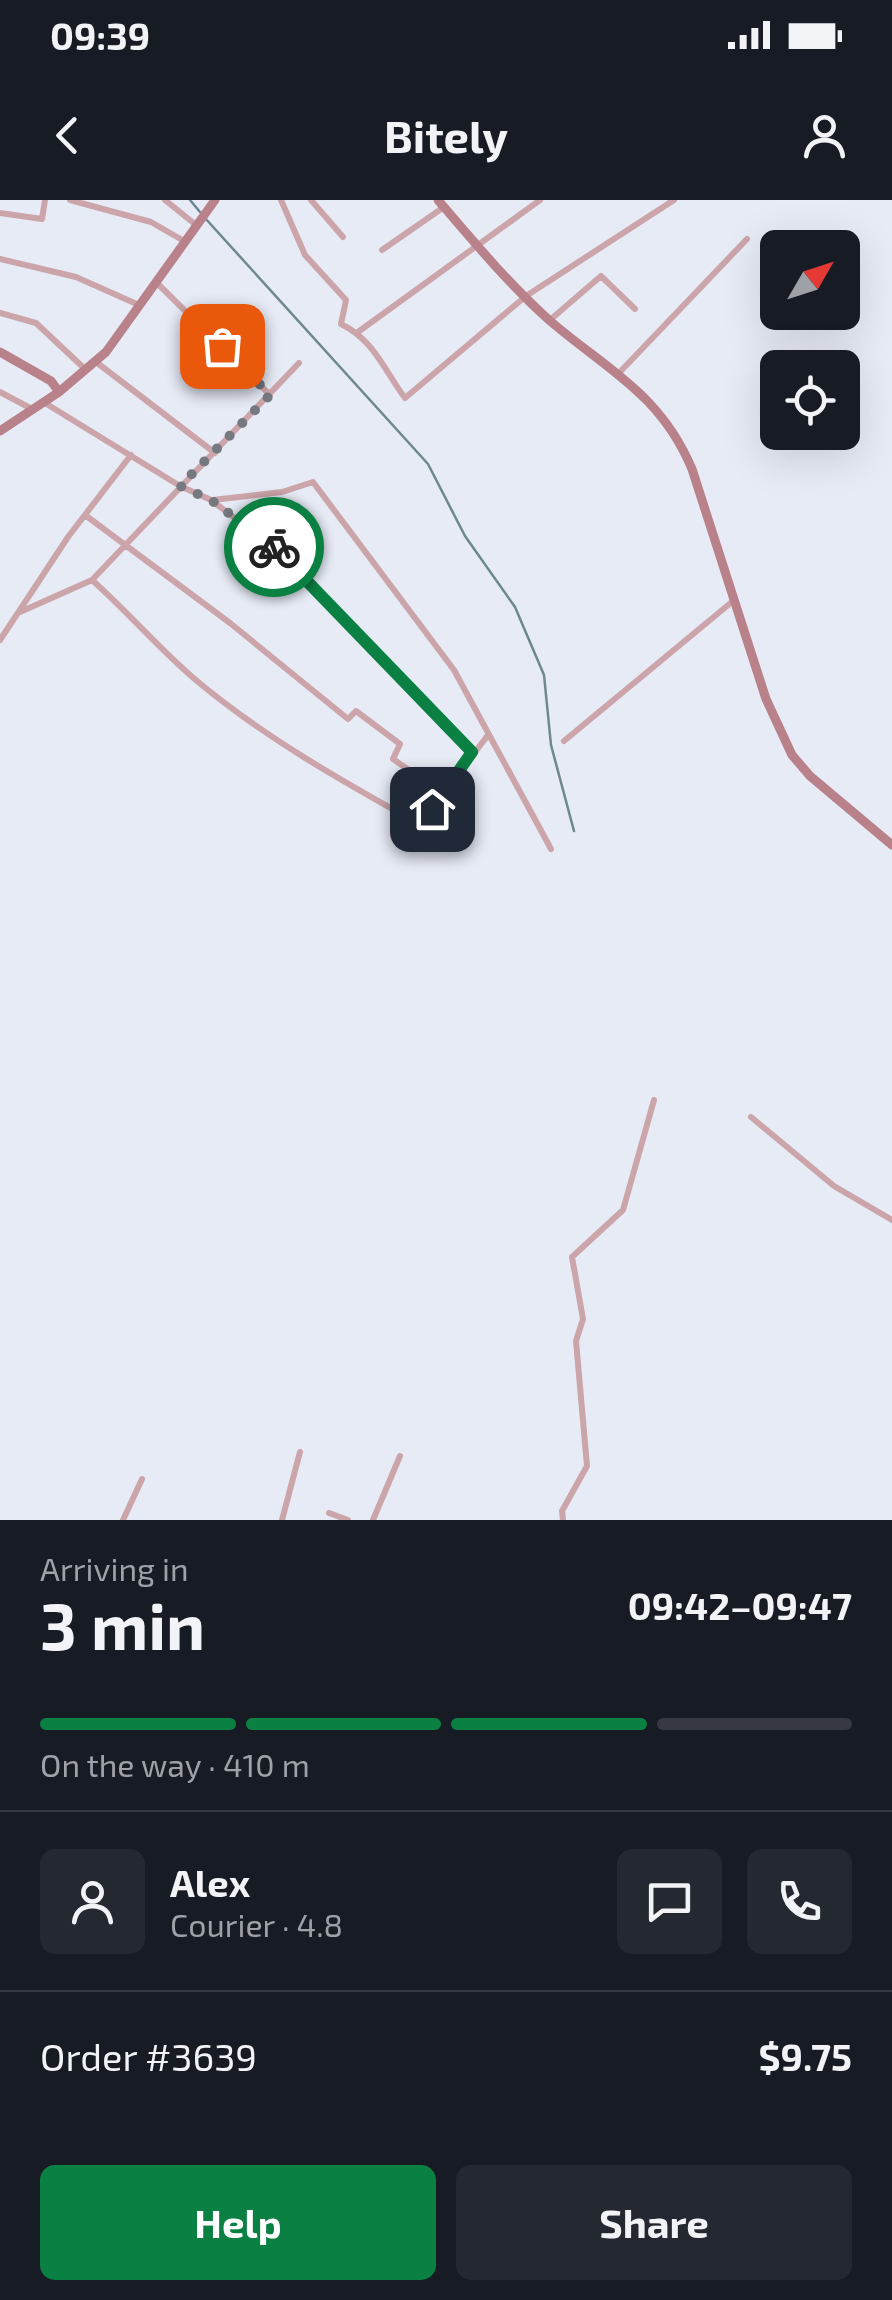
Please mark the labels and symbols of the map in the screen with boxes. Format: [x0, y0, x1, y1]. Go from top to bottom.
north arrow [760, 230, 860, 330]
pin [180, 304, 265, 389]
courier [224, 497, 324, 597]
pin [390, 767, 475, 852]

